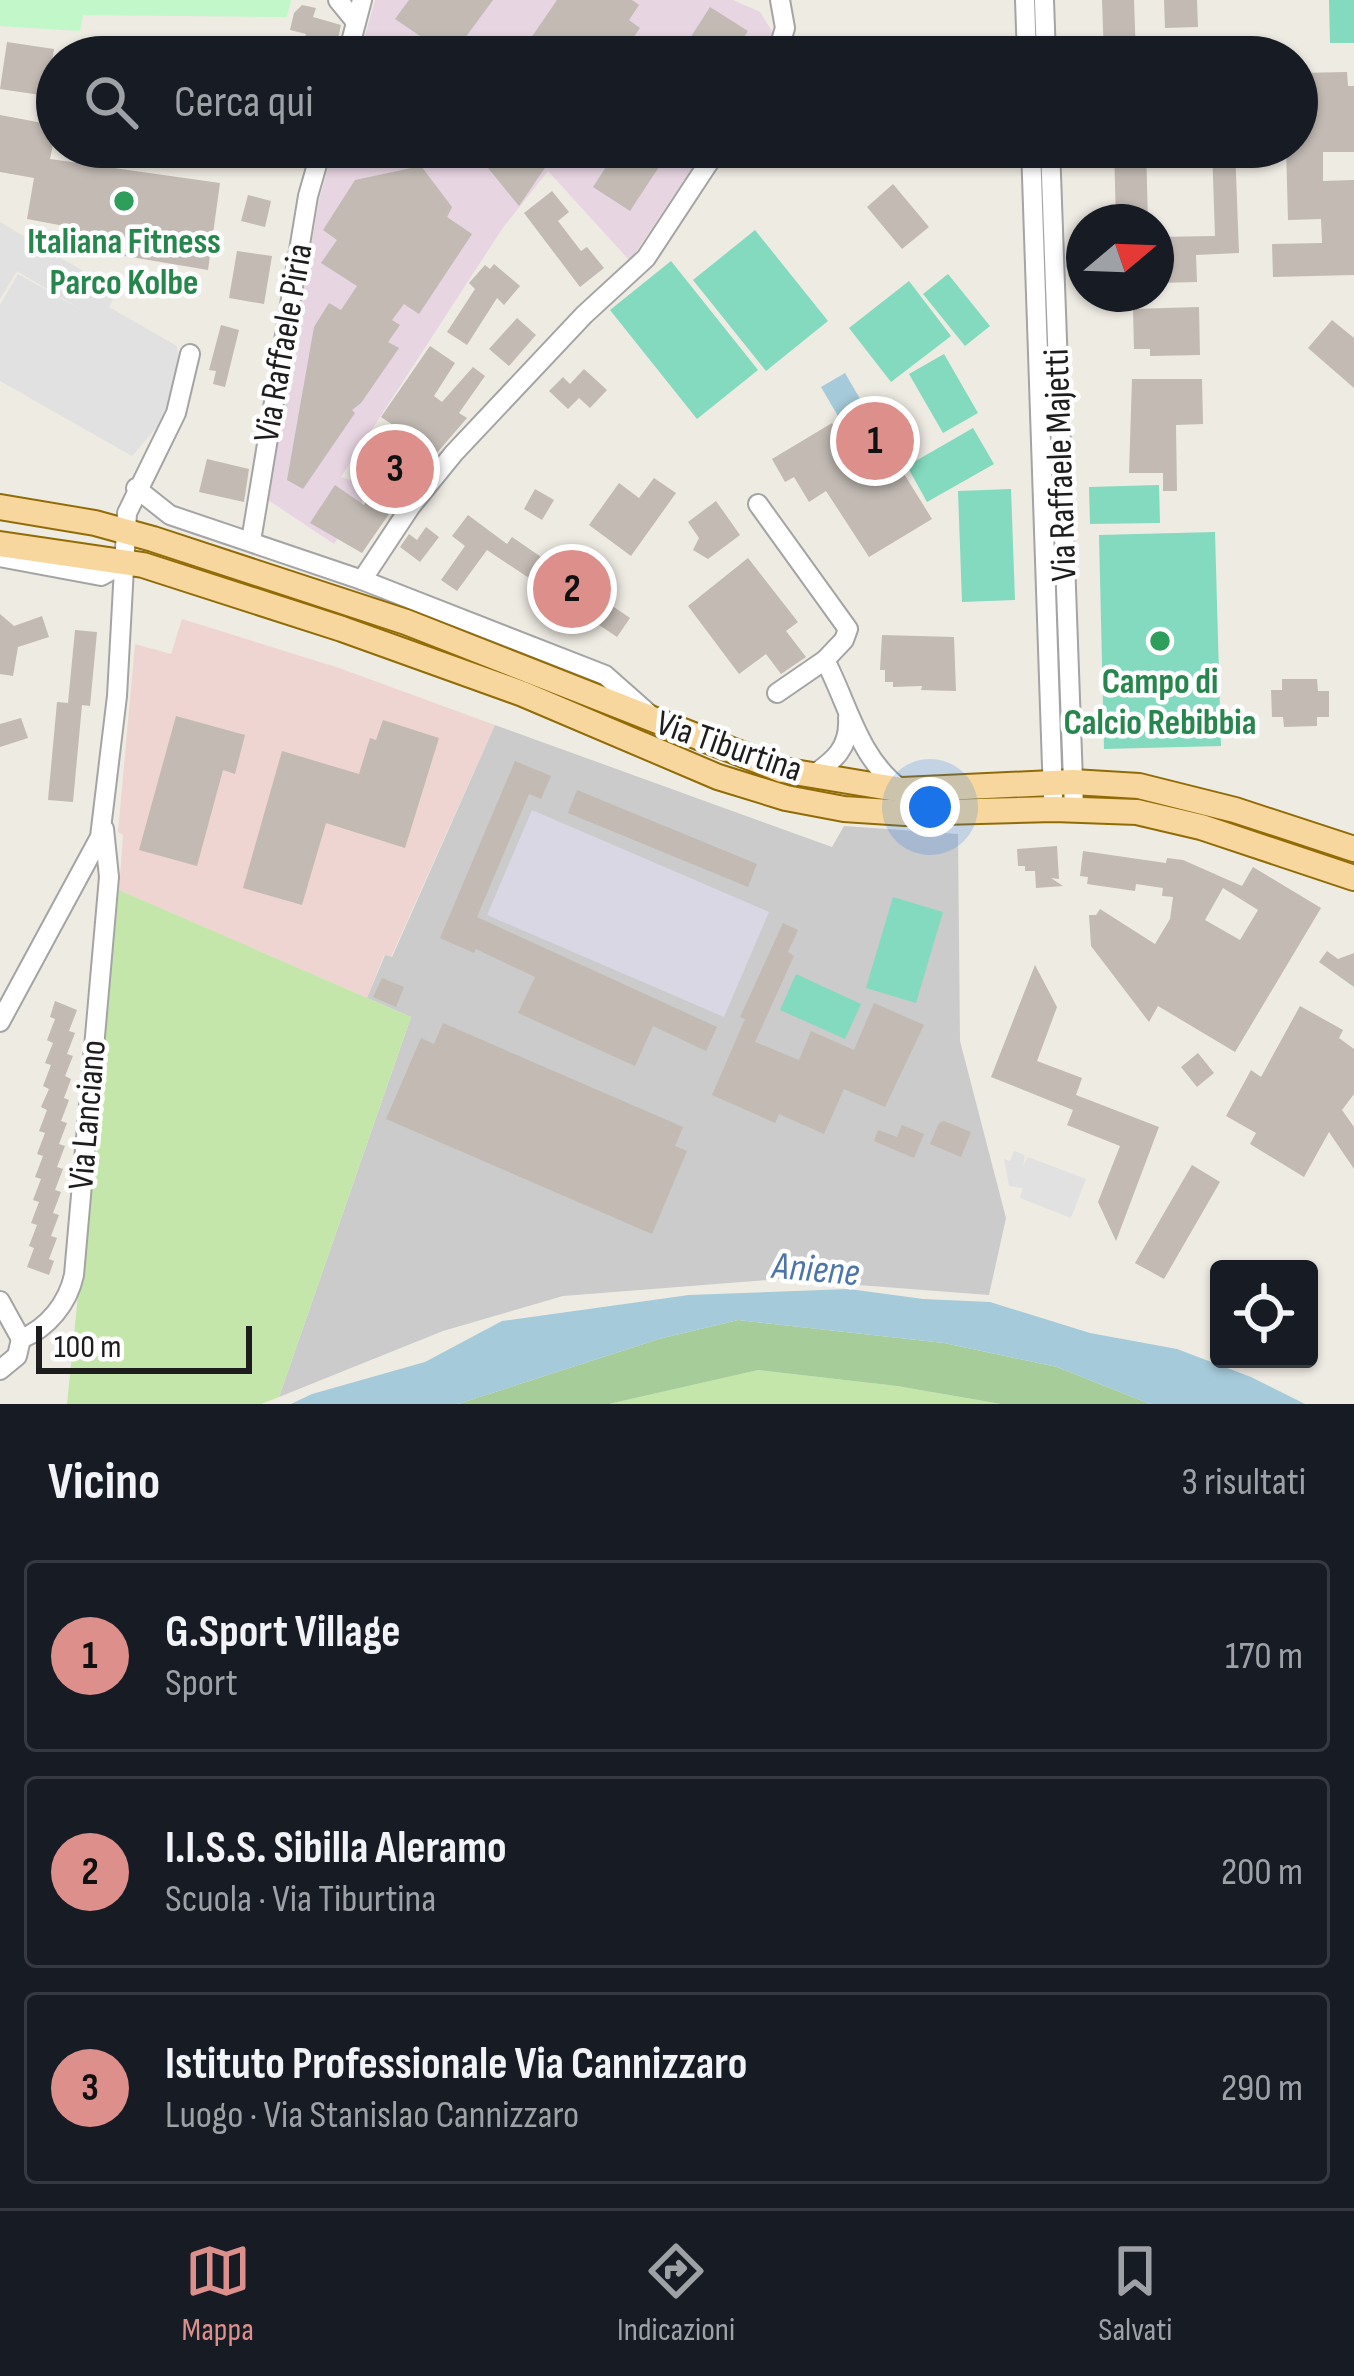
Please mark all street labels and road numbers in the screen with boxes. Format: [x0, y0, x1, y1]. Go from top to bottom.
street label: Via Raffaele Piria [245, 240, 323, 446]
street label: Via Raffaele Majetti [1035, 348, 1087, 582]
street label: Via Tiburtina [650, 702, 808, 792]
street label: Via Lanciano [60, 1038, 116, 1192]

